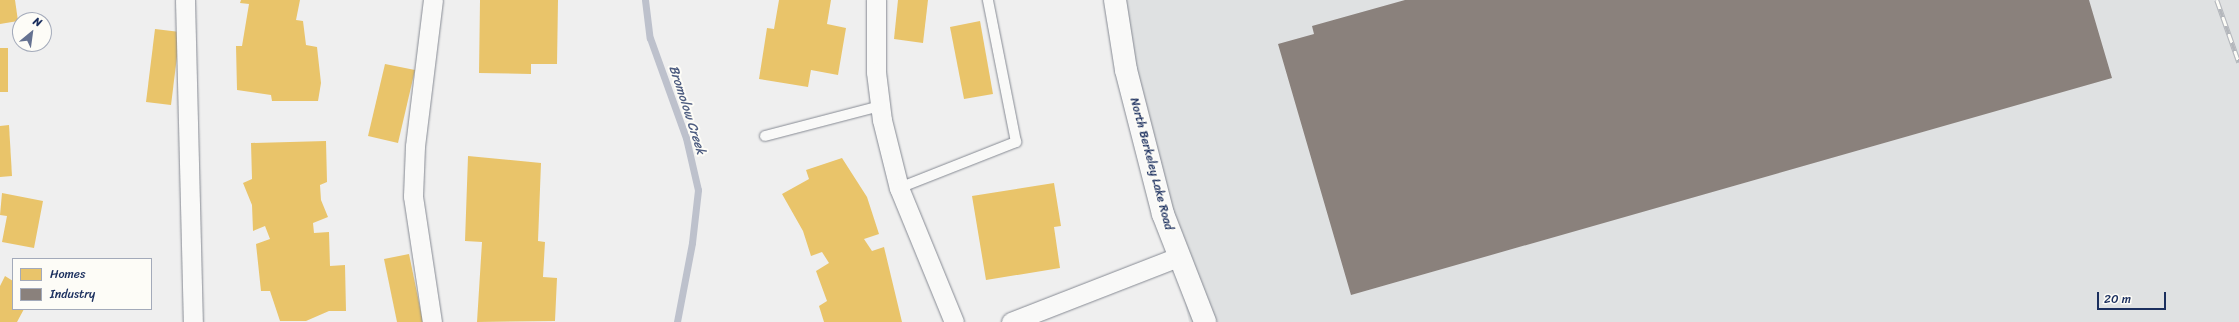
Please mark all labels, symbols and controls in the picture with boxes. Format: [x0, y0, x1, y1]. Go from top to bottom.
north arrow [12, 12, 52, 52]
text: N [30, 12, 46, 32]
water label: Bromolow Creek [665, 63, 709, 157]
street label: North Berkeley Lake Road [1126, 96, 1176, 232]
legend [12, 258, 152, 310]
text: Homes [50, 263, 86, 285]
text: Industry [50, 283, 95, 305]
scale bar [2099, 284, 2168, 310]
text: 20 m [2104, 288, 2131, 310]

